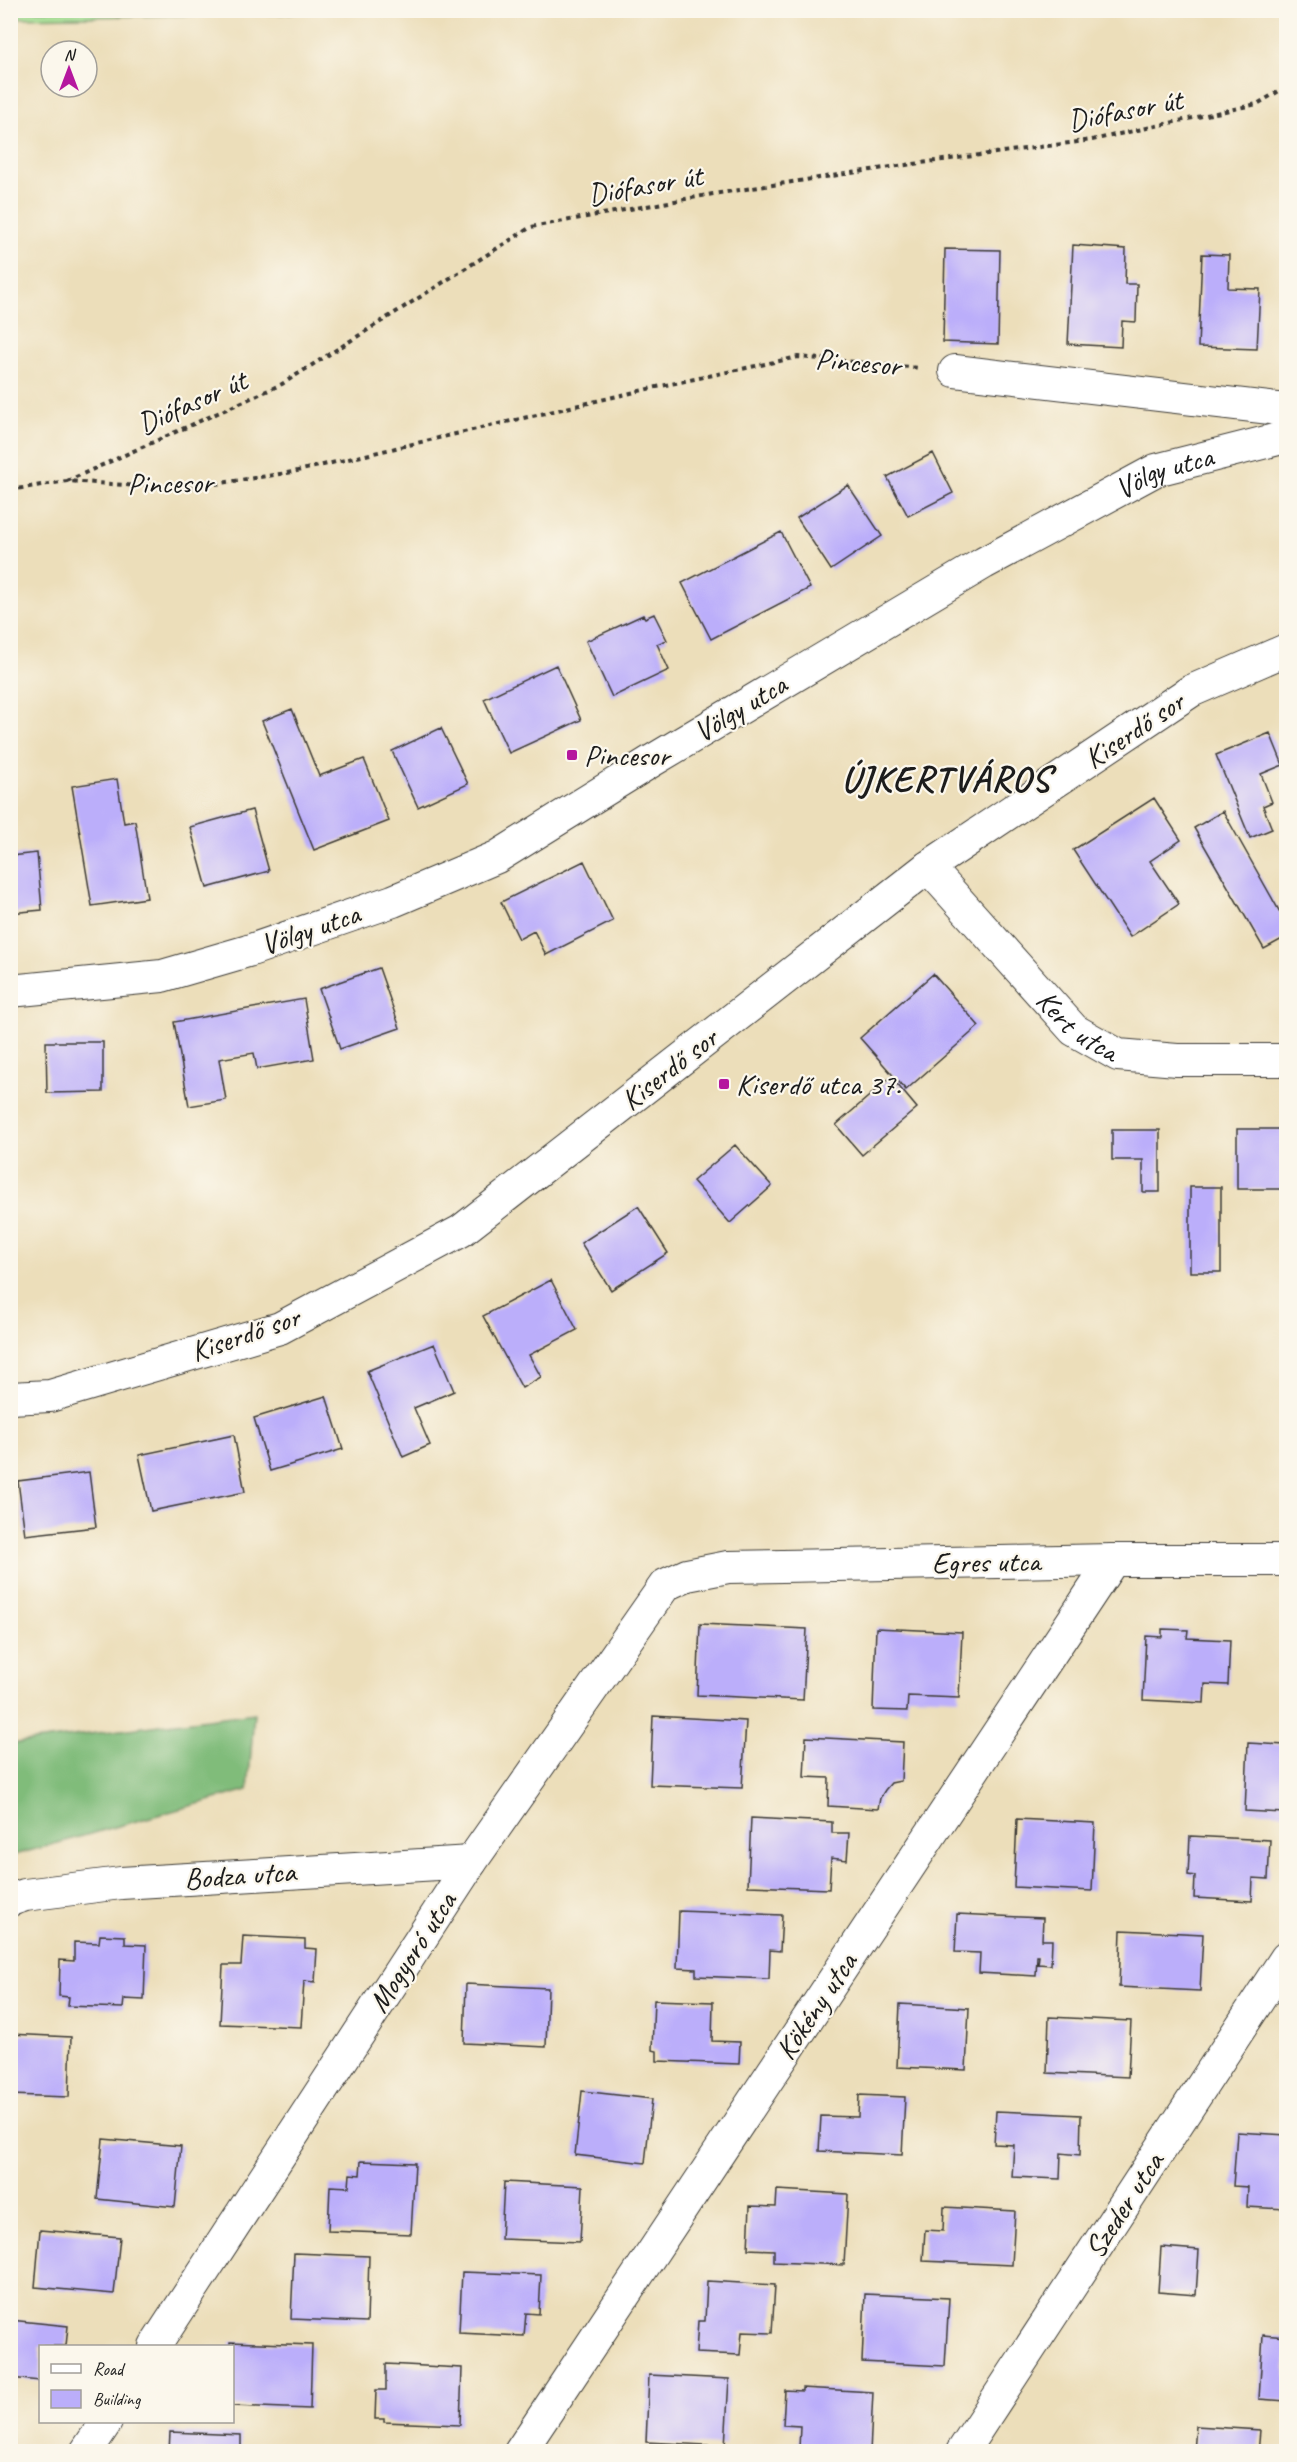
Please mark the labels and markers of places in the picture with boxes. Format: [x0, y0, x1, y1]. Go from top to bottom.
place label: Pincesor [584, 736, 672, 774]
marker: Pincesor [565, 748, 579, 762]
place label: Kiserdő utca 37. [736, 1065, 901, 1103]
marker: Kiserdő utca 37. [717, 1077, 731, 1091]

